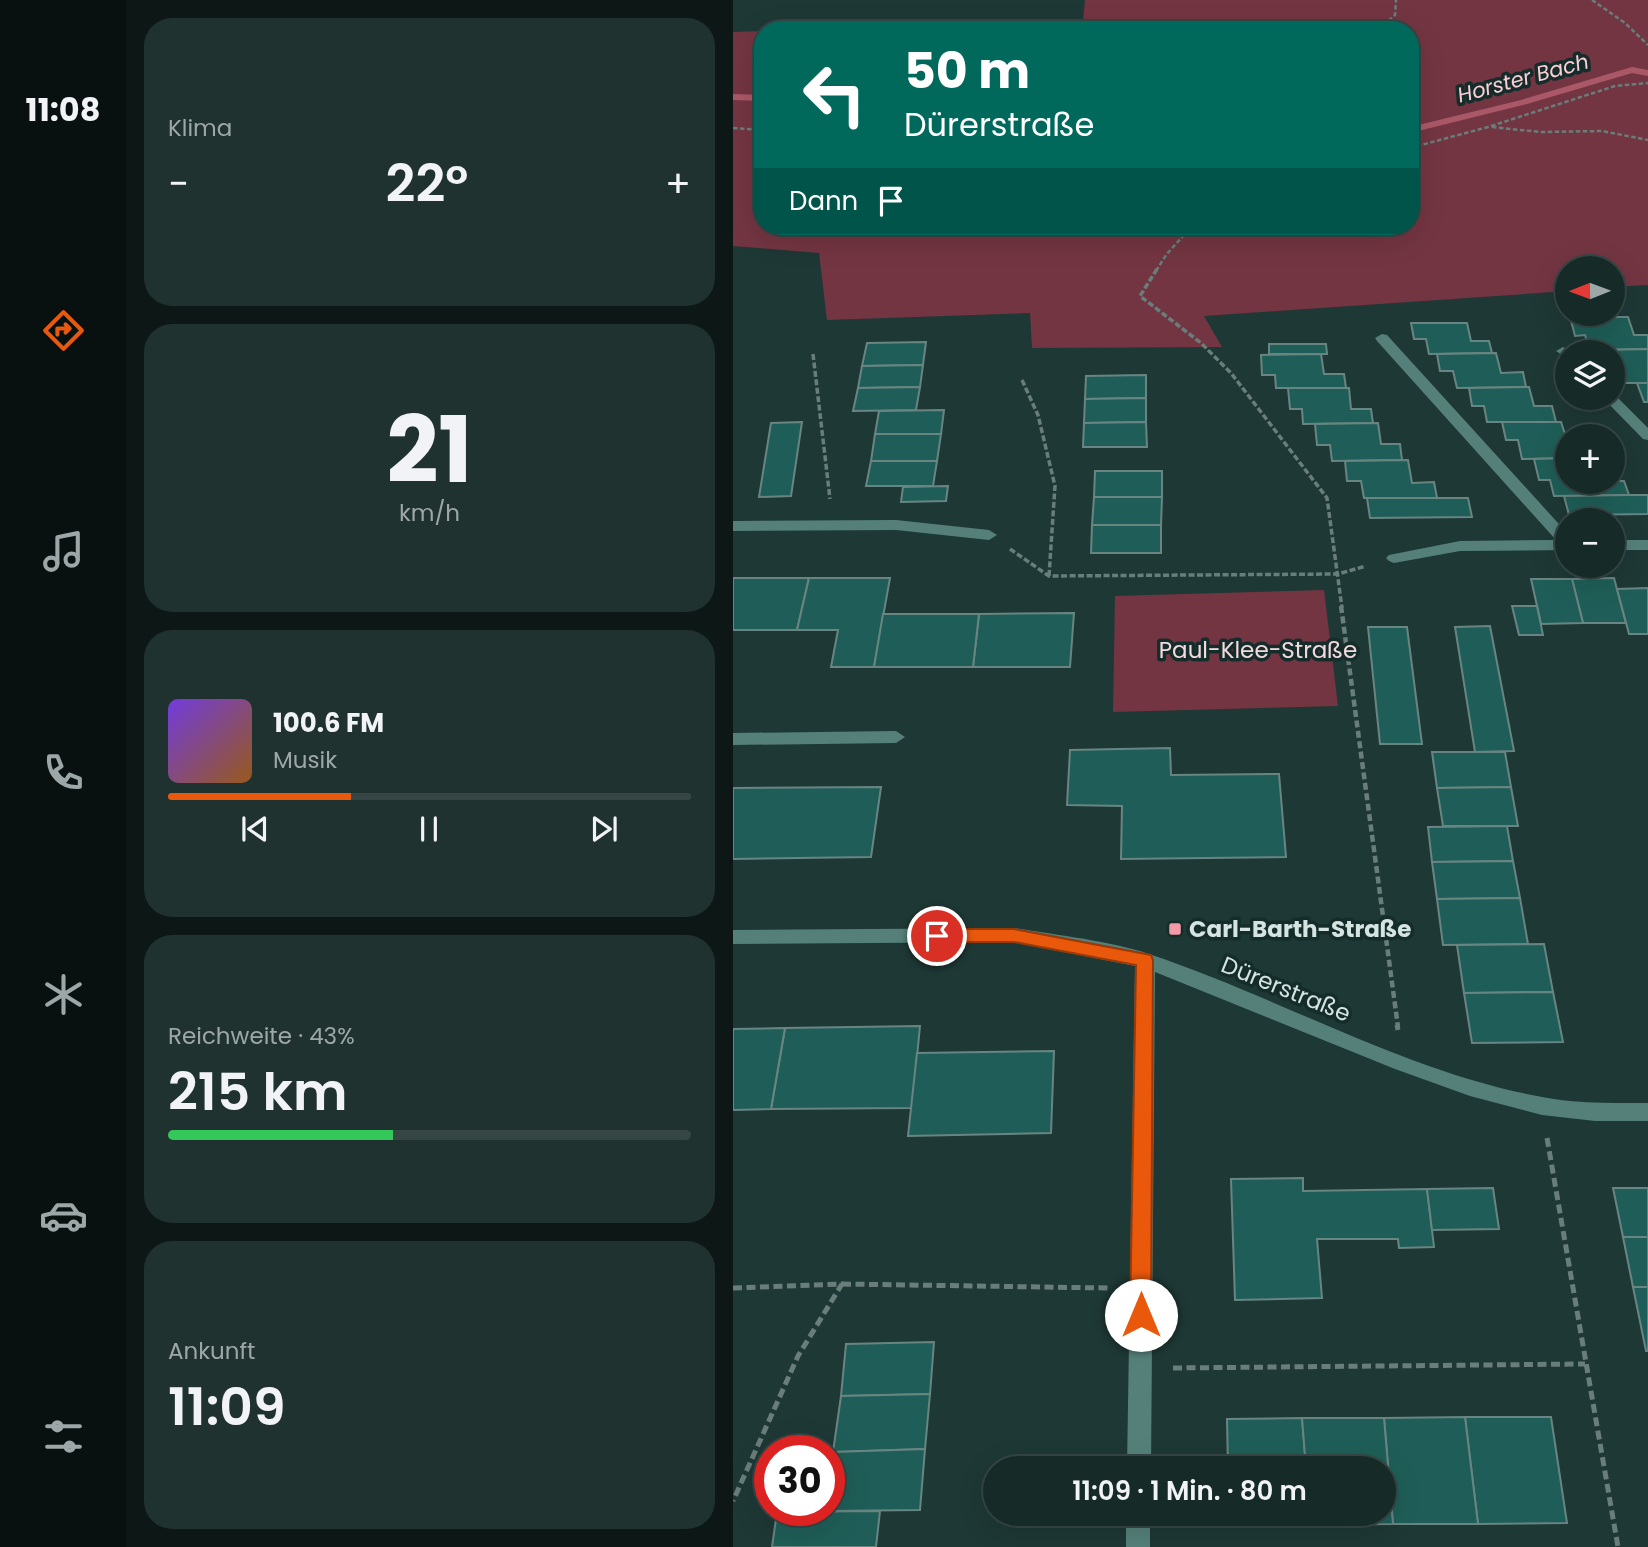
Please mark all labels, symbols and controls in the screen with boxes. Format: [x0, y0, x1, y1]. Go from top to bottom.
text: 50 m [904, 37, 1030, 105]
water label: Horster Bach [1454, 47, 1592, 109]
icon: left [789, 49, 880, 140]
text: 11:08 [26, 87, 100, 132]
text: Dürerstraße [904, 102, 1094, 147]
text: Klima [168, 112, 232, 144]
text: 22° [386, 147, 468, 220]
text: − [168, 157, 189, 210]
text: + [665, 157, 691, 210]
icon: arrive [872, 182, 910, 220]
text: Dann [789, 183, 858, 219]
north arrow [1555, 256, 1625, 326]
map controls [1555, 256, 1625, 578]
icon: directions [39, 306, 88, 355]
button: layers [1555, 340, 1625, 410]
text: 21 [386, 386, 473, 514]
button: + [1555, 424, 1625, 494]
text: km/h [399, 497, 460, 529]
button: − [1555, 508, 1625, 578]
icon: music [39, 527, 88, 576]
park label: Paul-Klee-Straße [1159, 634, 1357, 666]
text: 100.6 FM [273, 705, 384, 741]
text: Musik [273, 744, 337, 776]
icon: phone [39, 748, 88, 797]
icon: previous [236, 810, 274, 848]
icon: pause [410, 810, 448, 848]
icon: next [585, 810, 623, 848]
pin [907, 906, 967, 966]
place label: Carl-Barth-Straße [1189, 913, 1412, 945]
icon: arrive [918, 917, 956, 955]
marker: Carl-Barth-Straße [1167, 921, 1183, 937]
street label: Dürerstraße [1217, 949, 1355, 1029]
icon: climate [39, 970, 88, 1019]
text: Reichweite · 43% [168, 1020, 355, 1052]
text: 215 km [168, 1055, 347, 1128]
icon: car [39, 1191, 88, 1240]
position arrow [1104, 1278, 1178, 1352]
text: Ankunft [168, 1335, 255, 1367]
text: 11:09 [168, 1370, 285, 1443]
icon: filters [39, 1412, 88, 1461]
speed limit sign: 30 [754, 1435, 845, 1526]
text: 11:09 · 1 Min. · 80 m [1072, 1473, 1307, 1509]

